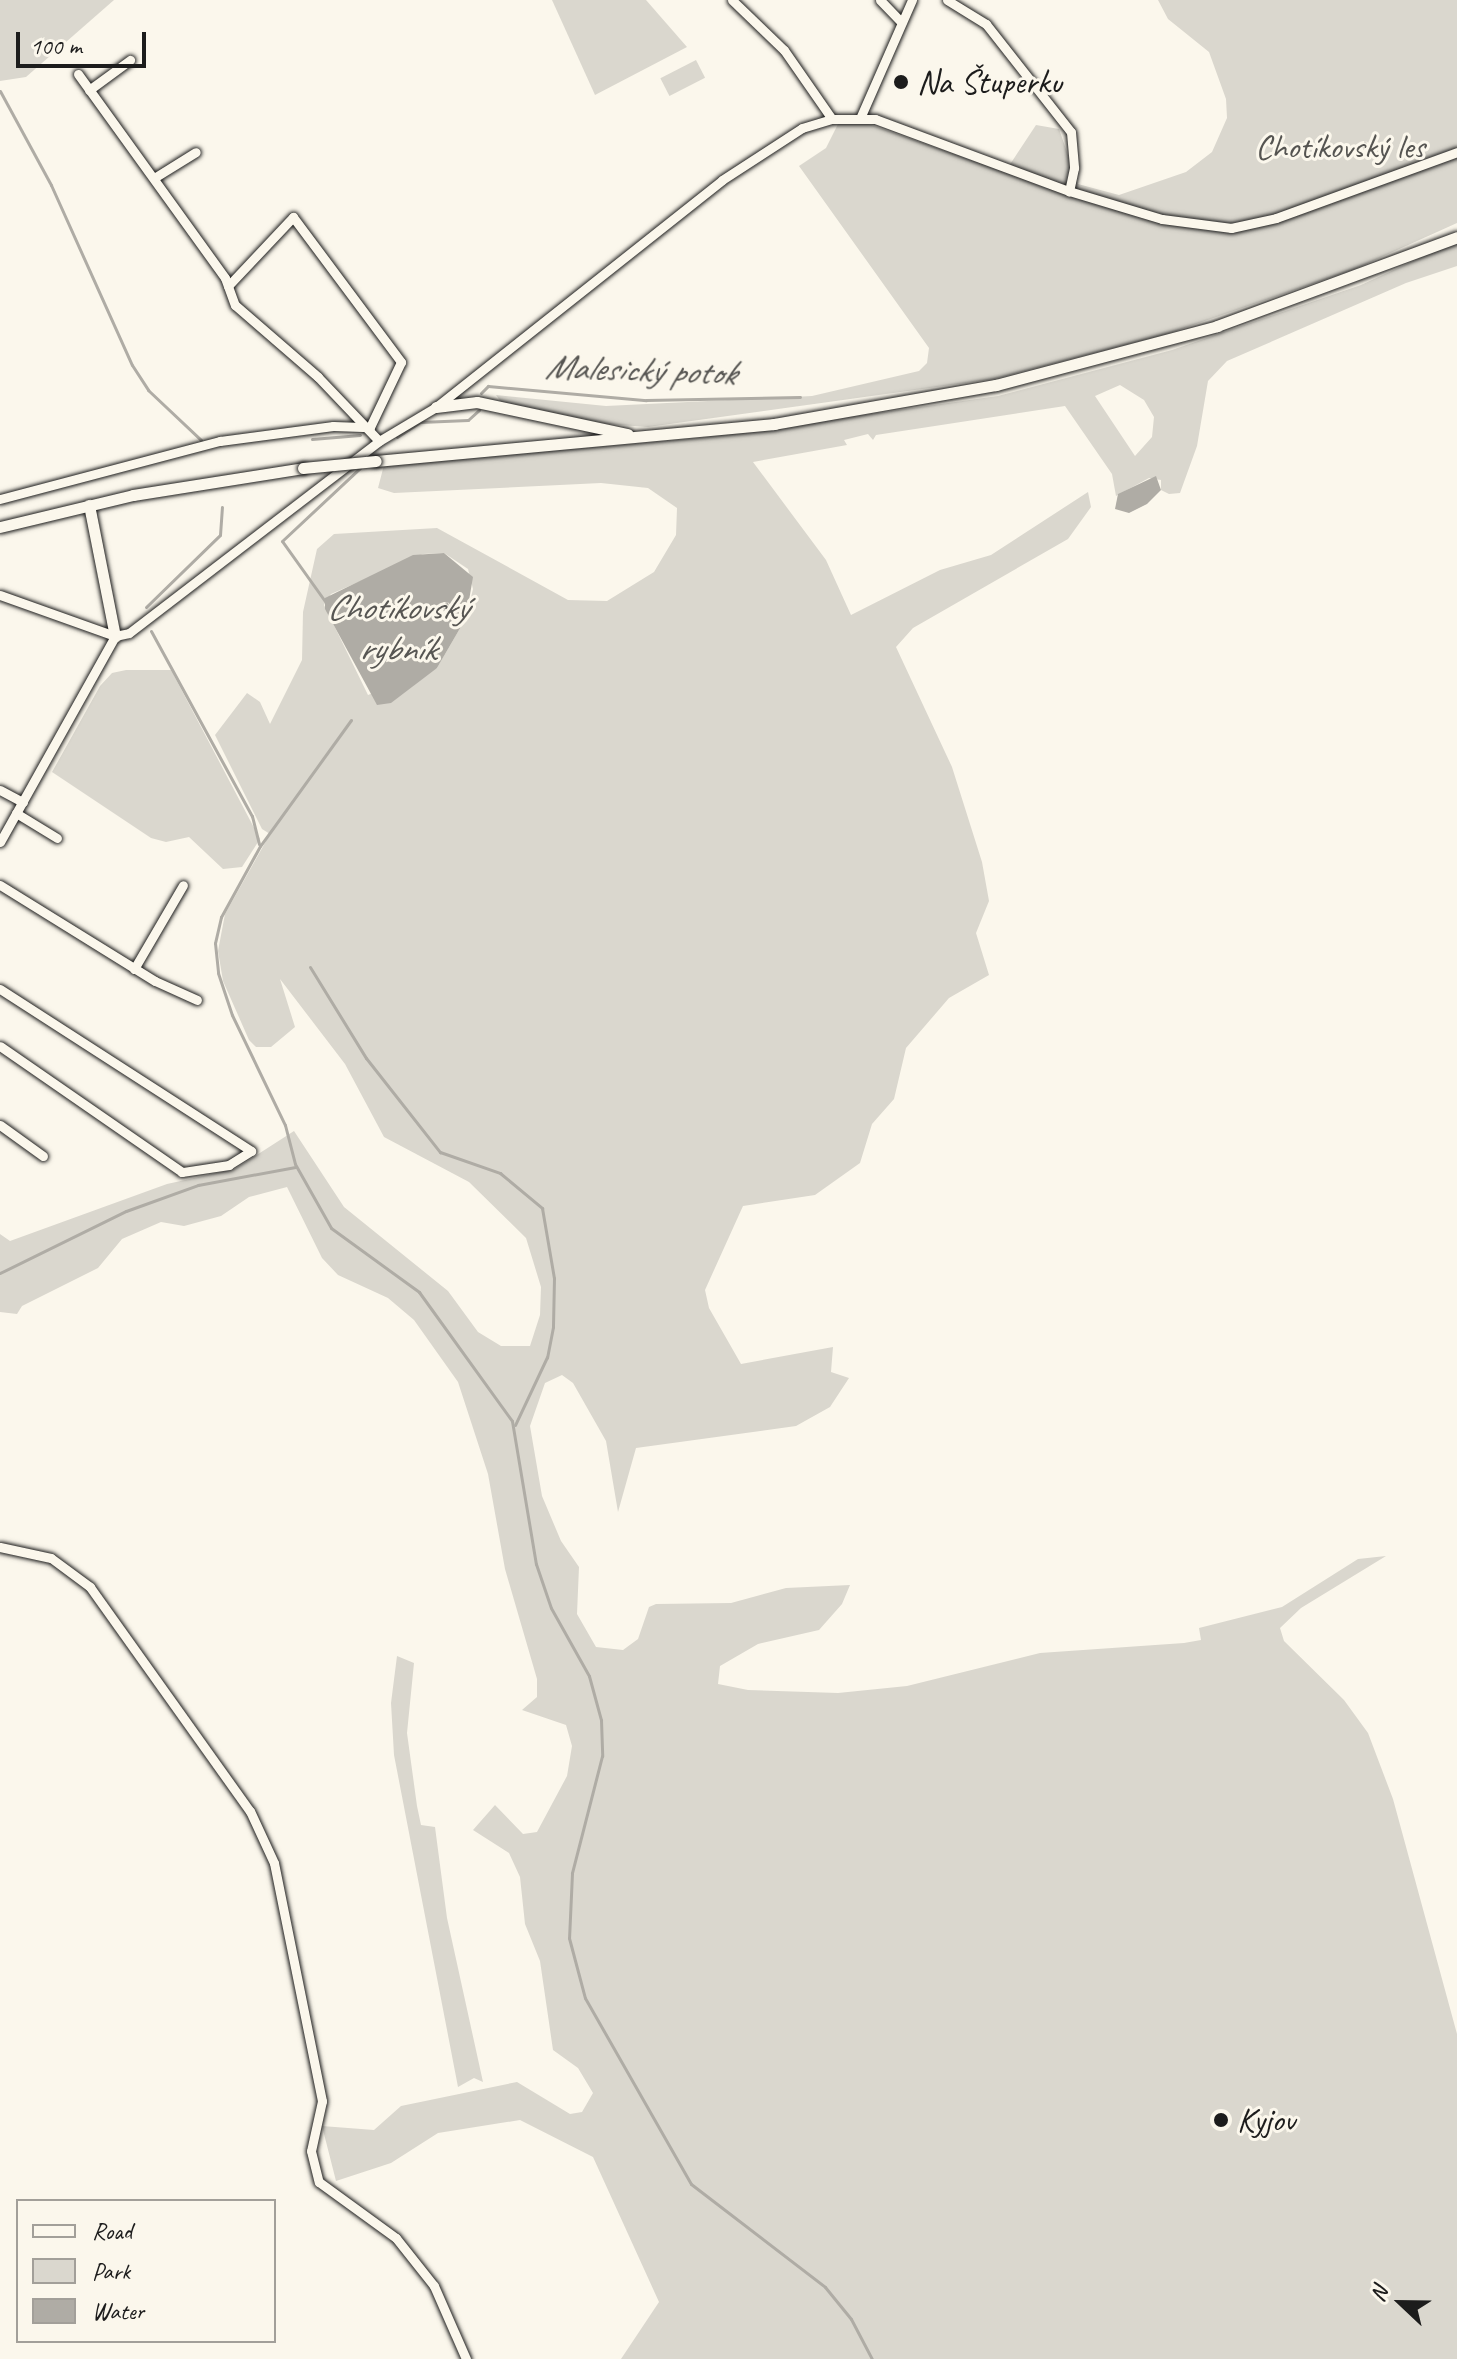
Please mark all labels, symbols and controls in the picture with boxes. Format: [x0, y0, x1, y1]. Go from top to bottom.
scale bar [20, 16, 150, 66]
text: 100 m [30, 31, 82, 61]
place label: Na Štuperku [917, 62, 1062, 102]
marker: Na Štuperku [892, 73, 910, 91]
park label: Chotíkovský les [1255, 127, 1425, 167]
water label: Malesický potok [544, 345, 736, 395]
water label: Chotíkovský rybník [327, 585, 467, 670]
place label: Kyjov [1237, 2100, 1295, 2140]
marker: Kyjov [1212, 2111, 1230, 2129]
legend [16, 2199, 276, 2343]
text: Road [92, 2216, 132, 2246]
text: Park [92, 2256, 130, 2286]
north arrow [1361, 2263, 1441, 2343]
text: N [1363, 2282, 1394, 2306]
text: Water [92, 2296, 144, 2326]

